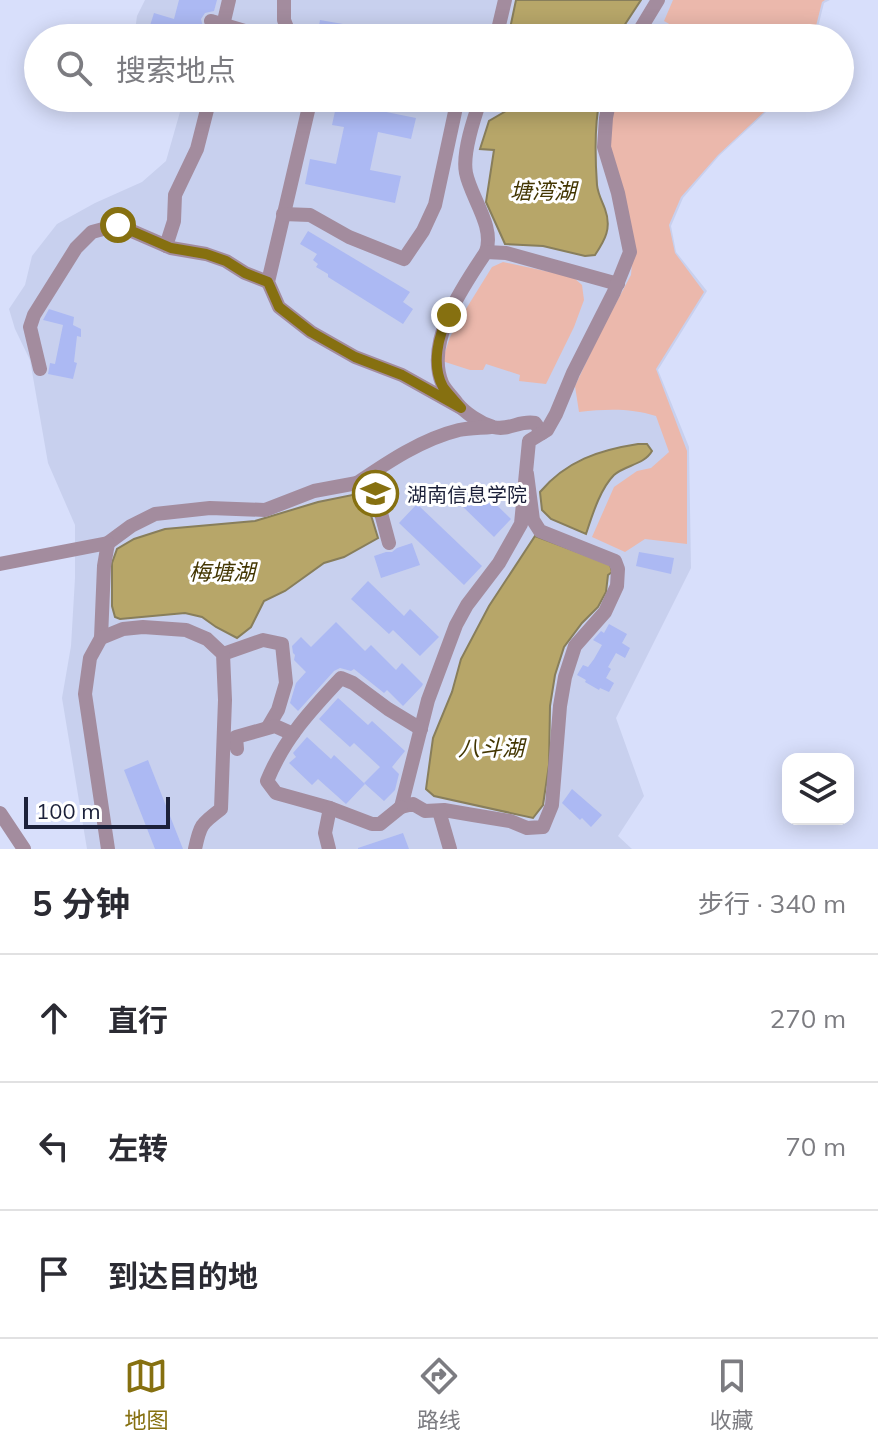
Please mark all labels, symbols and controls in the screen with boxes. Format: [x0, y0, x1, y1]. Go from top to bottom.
search box [24, 24, 854, 112]
icon: search [52, 46, 96, 90]
text: 搜索地点 [116, 51, 236, 89]
water label: 塘湾湖 [510, 177, 579, 205]
route start [100, 207, 136, 243]
route end [431, 297, 467, 333]
school or university icon: 湖南信息学院 [352, 470, 400, 518]
place label: 湖南信息学院 [407, 482, 527, 507]
water label: 梅塘湖 [189, 558, 258, 586]
water label: 八斗湖 [458, 734, 527, 762]
map controls [782, 753, 854, 825]
button: layers [782, 753, 854, 825]
scale bar [24, 793, 170, 829]
text: 100 m [36, 797, 101, 825]
text: 5 分钟 [32, 882, 130, 925]
text: 步行 · 340 m [698, 887, 846, 920]
icon: ahead [32, 996, 76, 1040]
text: 直行 [108, 1001, 168, 1039]
text: 270 m [770, 1002, 846, 1035]
icon: left [32, 1124, 76, 1168]
text: 左转 [108, 1129, 168, 1167]
text: 70 m [785, 1130, 846, 1163]
icon: arrive [32, 1252, 76, 1296]
text: 到达目的地 [108, 1257, 258, 1295]
tab: 地图 [124, 1354, 168, 1434]
tab: 路线 [417, 1354, 461, 1434]
tab: 收藏 [710, 1354, 754, 1434]

